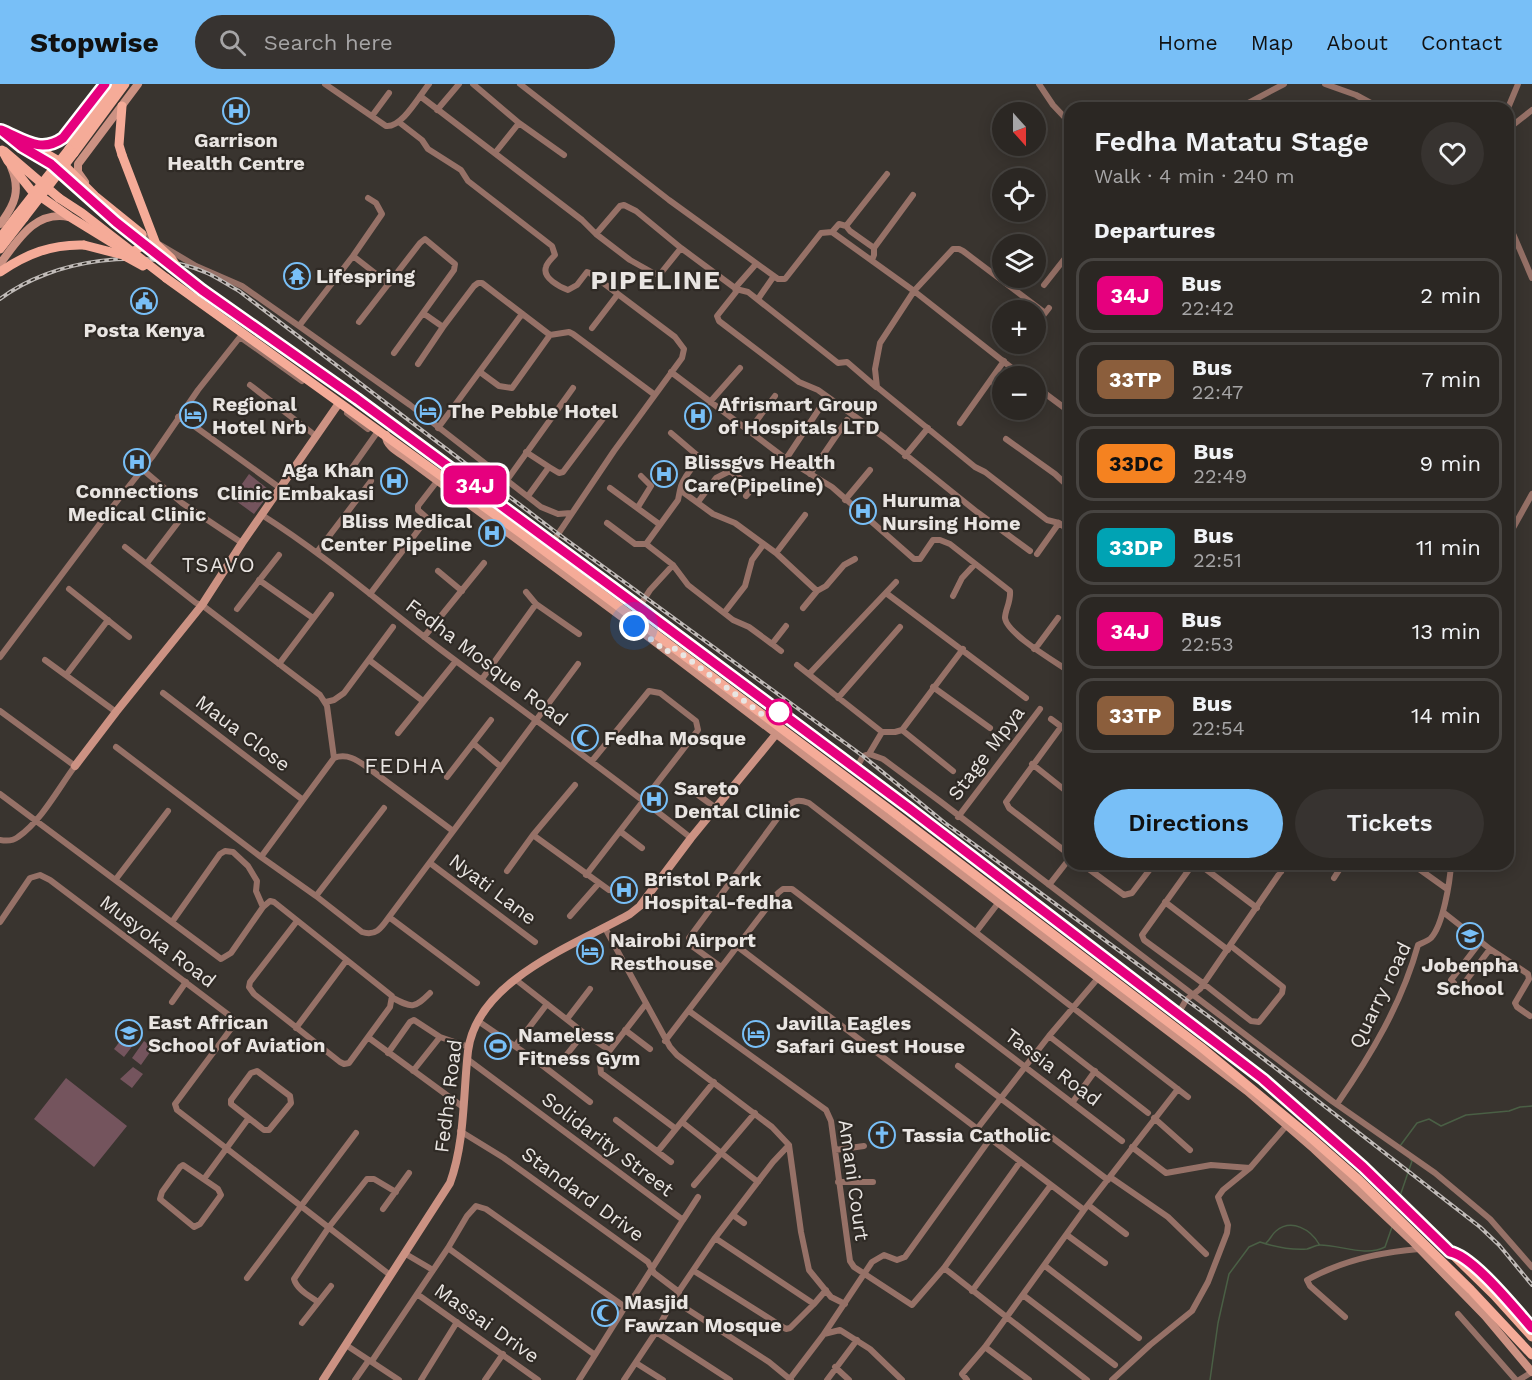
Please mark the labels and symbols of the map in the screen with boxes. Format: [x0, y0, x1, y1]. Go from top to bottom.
hospital icon: Garrison Health Centre [221, 96, 251, 126]
north arrow [992, 102, 1046, 156]
place label: Garrison Health Centre [167, 128, 305, 175]
temple icon: Lifespring [282, 261, 312, 291]
place label: Lifespring [316, 264, 416, 288]
district label: PIPELINE [590, 265, 722, 295]
public building icon: Posta Kenya [129, 286, 159, 316]
place label: Posta Kenya [84, 318, 205, 342]
place label: Regional Hotel Nrb [212, 392, 307, 439]
place label: Afrismart Group of Hospitals LTD [718, 392, 880, 439]
hotel icon: The Pebble Hotel [413, 396, 443, 426]
place label: The Pebble Hotel [448, 399, 618, 423]
hotel icon: Regional Hotel Nrb [178, 400, 208, 430]
hospital icon: Afrismart Group of Hospitals LTD [683, 401, 713, 431]
hospital icon: Connections Medical Clinic [122, 447, 152, 477]
place label: Blissgvs Health Care(Pipeline) [684, 450, 835, 497]
place label: Aga Khan Clinic Embakasi [217, 458, 374, 505]
hospital icon: Blissgvs Health Care(Pipeline) [649, 459, 679, 489]
hospital icon: Aga Khan Clinic Embakasi [379, 466, 409, 496]
line badge: 34J [440, 466, 510, 504]
place label: Connections Medical Clinic [68, 479, 206, 526]
place label: Huruma Nursing Home [882, 488, 1021, 535]
hospital icon: Huruma Nursing Home [848, 496, 878, 526]
place label: Bliss Medical Center Pipeline [320, 509, 472, 556]
hospital icon: Bliss Medical Center Pipeline [477, 518, 507, 548]
district label: TSAVO [182, 552, 256, 577]
street label: Fedha Mosque Road [401, 593, 573, 731]
your location [619, 611, 649, 641]
street label: Maua Close [191, 690, 295, 776]
unlabelled marker [766, 699, 792, 725]
street label: Stage Mpya [943, 701, 1029, 805]
mosque icon: Fedha Mosque [570, 723, 600, 753]
place label: Fedha Mosque [604, 726, 746, 750]
district label: FEDHA [364, 753, 446, 778]
place label: Sareto Dental Clinic [674, 776, 800, 823]
hospital icon: Sareto Dental Clinic [639, 784, 669, 814]
street label: Nyati Lane [444, 848, 542, 930]
place label: Bristol Park Hospital-fedha [644, 867, 793, 914]
hospital icon: Bristol Park Hospital-fedha [609, 875, 639, 905]
street label: Musyoka Road [95, 890, 221, 992]
school or university icon: Jobenpha School [1455, 921, 1485, 951]
place label: Nairobi Airport Resthouse [610, 928, 756, 975]
hotel icon: Nairobi Airport Resthouse [575, 936, 605, 966]
street label: Quarry road [1344, 938, 1416, 1052]
place label: Jobenpha School [1421, 953, 1519, 1000]
place label: East African School of Aviation [148, 1010, 325, 1057]
place label: Javilla Eagles Safari Guest House [776, 1011, 965, 1058]
school or university icon: East African School of Aviation [114, 1018, 144, 1048]
hotel icon: Javilla Eagles Safari Guest House [741, 1019, 771, 1049]
place label: Nameless Fitness Gym [518, 1023, 640, 1070]
street label: Tassia Road [1000, 1023, 1106, 1111]
sports icon: Nameless Fitness Gym [483, 1031, 513, 1061]
street label: Fedha Road [429, 1038, 467, 1154]
street label: Solidarity Street [537, 1087, 679, 1202]
street label: Amani Court [834, 1118, 874, 1243]
church icon: Tassia Catholic [867, 1120, 897, 1150]
place label: Tassia Catholic [902, 1123, 1051, 1147]
street label: Standard Drive [517, 1141, 649, 1247]
street label: Massai Drive [430, 1278, 544, 1368]
place label: Masjid Fawzan Mosque [624, 1290, 782, 1337]
mosque icon: Masjid Fawzan Mosque [590, 1298, 620, 1328]

